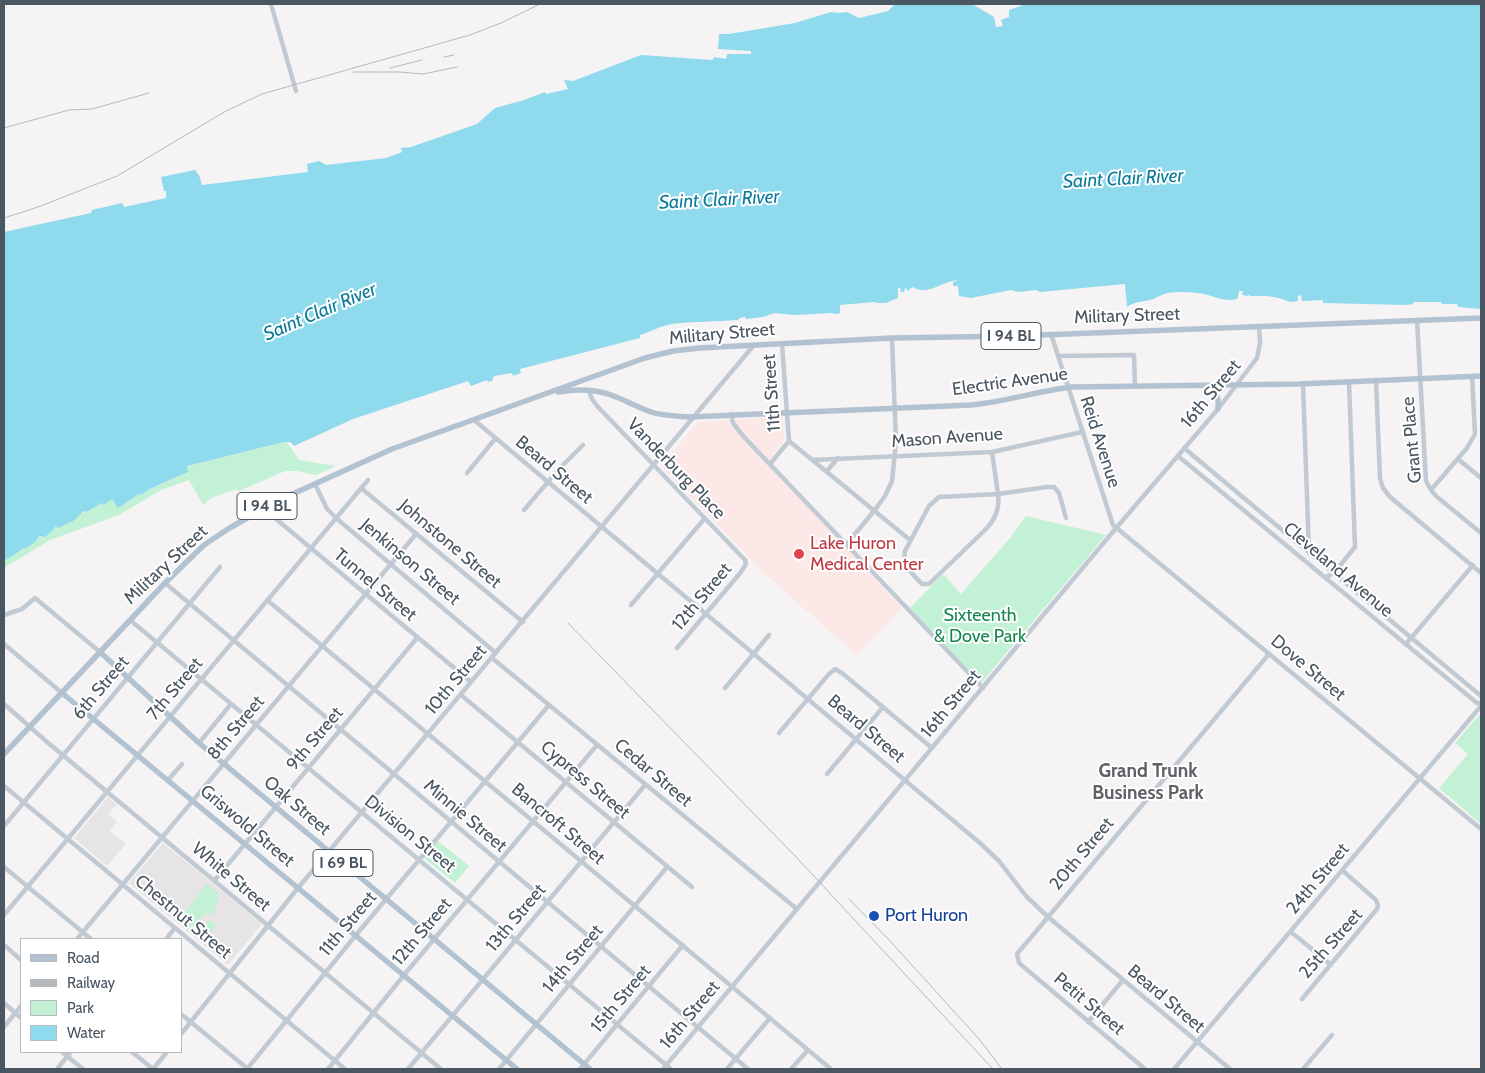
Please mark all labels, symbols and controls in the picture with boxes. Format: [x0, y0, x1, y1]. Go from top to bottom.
water label: Saint Clair River [1062, 164, 1184, 194]
water label: Saint Clair River [658, 185, 780, 215]
water label: Saint Clair River [260, 278, 380, 346]
street label: Military Street [1074, 303, 1180, 329]
street label: Military Street [668, 319, 776, 349]
road number: I 94 BL [981, 322, 1041, 350]
street label: 11th Street [759, 353, 785, 433]
street label: 16th Street [1176, 356, 1246, 432]
street label: Electric Avenue [951, 363, 1069, 401]
street label: Reid Avenue [1075, 394, 1125, 490]
street label: Grant Place [1397, 396, 1427, 484]
street label: Vanderburg Place [622, 414, 730, 524]
street label: Mason Avenue [891, 423, 1003, 453]
street label: Beard Street [511, 431, 597, 509]
road number: I 94 BL [237, 492, 297, 520]
street label: Johnstone Street [394, 495, 506, 593]
street label: Jenkinson Street [356, 514, 464, 610]
street label: Cleveland Avenue [1279, 518, 1397, 622]
street label: Military Street [120, 521, 212, 609]
place label: Lake Huron Medical Center [810, 533, 923, 576]
street label: Tunnel Street [329, 544, 421, 626]
marker: Lake Huron Medical Center [792, 547, 806, 561]
street label: 12th Street [668, 559, 736, 635]
park label: Sixteenth & Dove Park [934, 605, 1026, 648]
street label: Dove Street [1266, 631, 1350, 705]
street label: 10th Street [421, 641, 491, 719]
street label: 6th Street [68, 652, 134, 724]
street label: 7th Street [143, 653, 207, 725]
street label: 16th Street [916, 666, 986, 742]
street label: Beard Street [823, 690, 909, 768]
street label: 8th Street [203, 692, 269, 764]
street label: 9th Street [282, 703, 348, 775]
street label: Cedar Street [610, 734, 696, 812]
street label: Cypress Street [536, 736, 634, 824]
district label: Grand Trunk Business Park [1092, 760, 1204, 804]
street label: Oak Street [259, 772, 335, 840]
street label: Minnie Street [419, 775, 511, 857]
street label: Bancroft Street [507, 779, 609, 869]
street label: Griswold Street [196, 780, 298, 872]
street label: Division Street [360, 791, 460, 877]
street label: 20th Street [1045, 813, 1119, 895]
street label: White Street [187, 838, 275, 916]
street label: 24th Street [1282, 839, 1354, 919]
road number: I 69 BL [313, 850, 373, 876]
street label: Chestnut Street [130, 870, 236, 964]
street label: 13th Street [481, 880, 551, 956]
street label: 11th Street [315, 887, 381, 961]
street label: 12th Street [388, 894, 456, 970]
place label: Port Huron [885, 905, 968, 927]
street label: 25th Street [1295, 905, 1367, 983]
marker: Port Huron [867, 909, 881, 923]
street label: 14th Street [538, 920, 608, 998]
legend [20, 938, 182, 1053]
text: Road [67, 949, 100, 967]
street label: Beard Street [1123, 960, 1209, 1038]
street label: 15th Street [586, 961, 656, 1037]
street label: Petit Street [1049, 968, 1129, 1040]
text: Railway [67, 974, 115, 992]
street label: 16th Street [655, 977, 725, 1053]
text: Park [67, 999, 94, 1017]
text: Water [67, 1024, 105, 1042]

